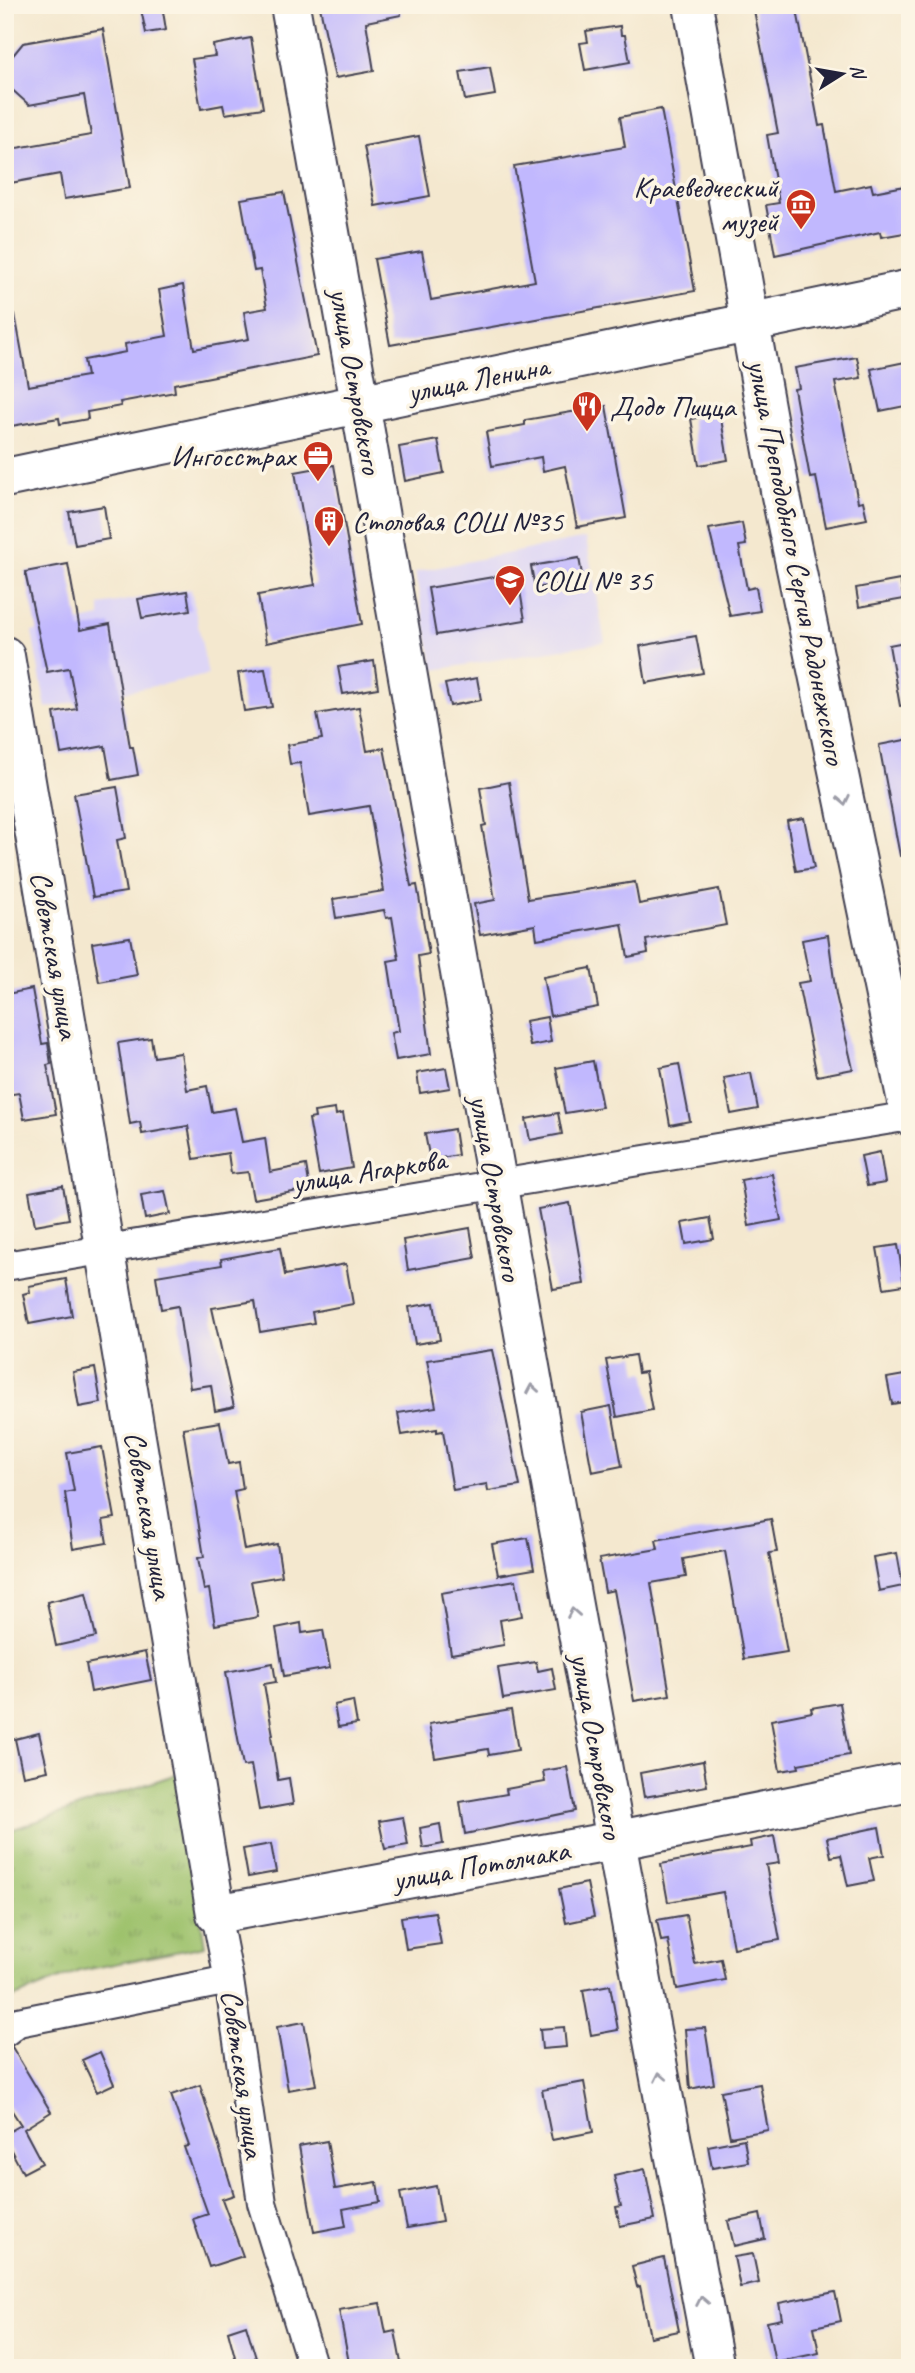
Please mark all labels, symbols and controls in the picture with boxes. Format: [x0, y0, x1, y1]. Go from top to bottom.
north arrow [806, 38, 876, 108]
text: N [845, 63, 871, 82]
place label: Краеведческий музей [633, 168, 779, 240]
museum icon: Краеведческий музей [784, 187, 818, 231]
street label: улица Островского [321, 283, 391, 478]
street label: улица Ленина [402, 346, 554, 412]
street label: улица Преподобного Сергия Радонежского [739, 354, 855, 769]
place label: Додо Пицца [610, 387, 737, 425]
restaurant icon: Додо Пицца [570, 389, 604, 433]
place label: Ингосстрах [171, 437, 298, 475]
office icon: Ингосстрах [301, 439, 335, 483]
place label: Столовая СОШ №35 [352, 502, 565, 540]
building icon: Столовая СОШ №35 [312, 504, 346, 548]
place label: СОШ № 35 [533, 561, 654, 599]
school or university icon: СОШ № 35 [493, 563, 527, 607]
one-way arrow [836, 794, 851, 805]
street label: Советская улица [22, 868, 89, 1044]
street label: улица Островского [461, 1090, 531, 1285]
street label: улица Агаркова [287, 1140, 451, 1202]
one-way arrow [526, 1383, 541, 1395]
street label: Советская улица [116, 1428, 183, 1604]
one-way arrow [566, 1607, 581, 1619]
street label: улица Островского [562, 1648, 632, 1843]
street label: улица Потолчака [388, 1830, 574, 1900]
street label: Советская улица [212, 1988, 274, 2162]
one-way arrow [653, 2071, 668, 2083]
one-way arrow [696, 2295, 711, 2307]

